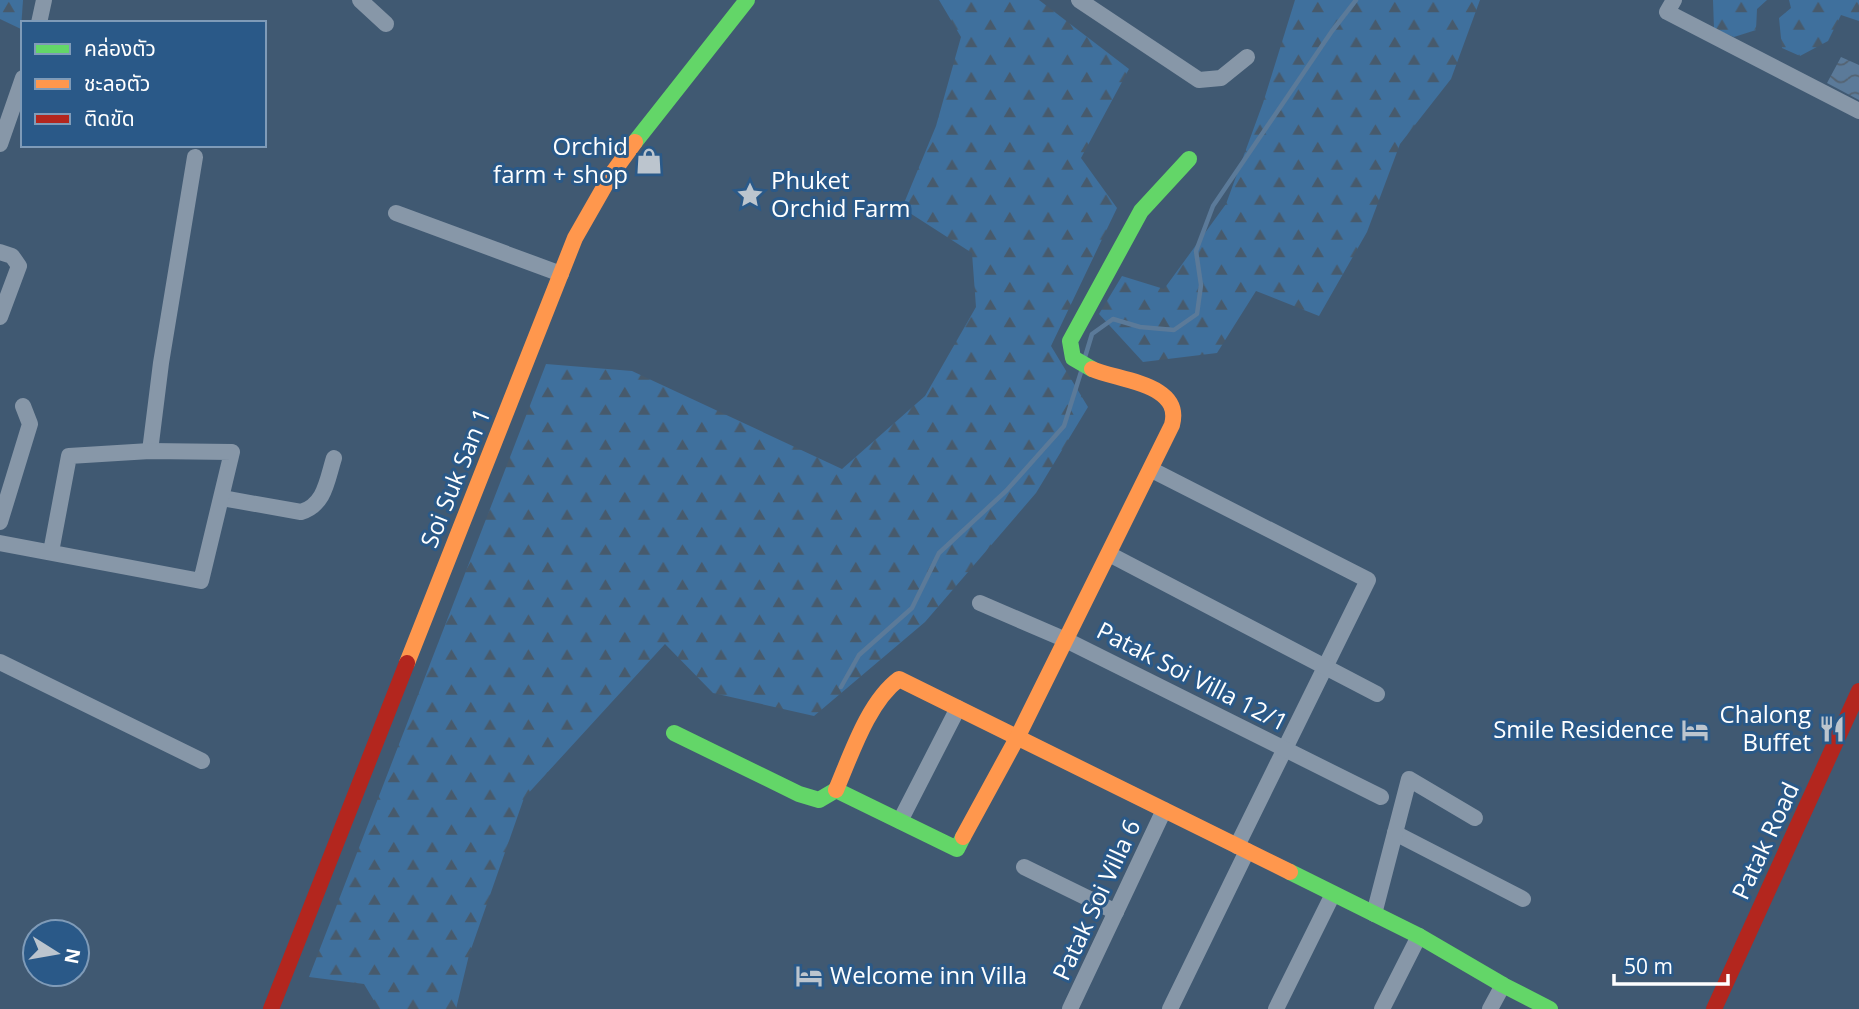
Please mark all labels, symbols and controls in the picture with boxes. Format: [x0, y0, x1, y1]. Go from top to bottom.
legend [21, 21, 266, 147]
text: คล่องตัว [84, 34, 156, 62]
text: ชะลอตัว [84, 69, 150, 97]
text: ติดขัด [84, 104, 135, 132]
place label: Orchid farm + shop [493, 129, 628, 190]
shop icon: Orchid farm + shop [634, 146, 664, 176]
place label: Phuket Orchid Farm [771, 163, 910, 224]
place icon: Phuket Orchid Farm [735, 180, 765, 210]
street label: Soi Suk San 1 [412, 403, 498, 552]
street label: Patak Soi Villa 12/1 [1091, 613, 1294, 738]
place label: Chalong Buffet [1720, 697, 1811, 758]
place label: Smile Residence [1493, 712, 1674, 745]
restaurant icon: Chalong Buffet [1817, 714, 1847, 744]
hotel icon: Smile Residence [1680, 715, 1710, 745]
street label: Patak Road [1723, 776, 1806, 904]
street label: Patak Soi Villa 6 [1044, 813, 1147, 985]
north arrow [21, 918, 91, 988]
scale bar [1614, 942, 1728, 986]
text: N [58, 946, 87, 966]
text: 50 m [1624, 952, 1673, 980]
place label: Welcome inn Villa [830, 958, 1027, 991]
hotel icon: Welcome inn Villa [794, 961, 824, 991]

